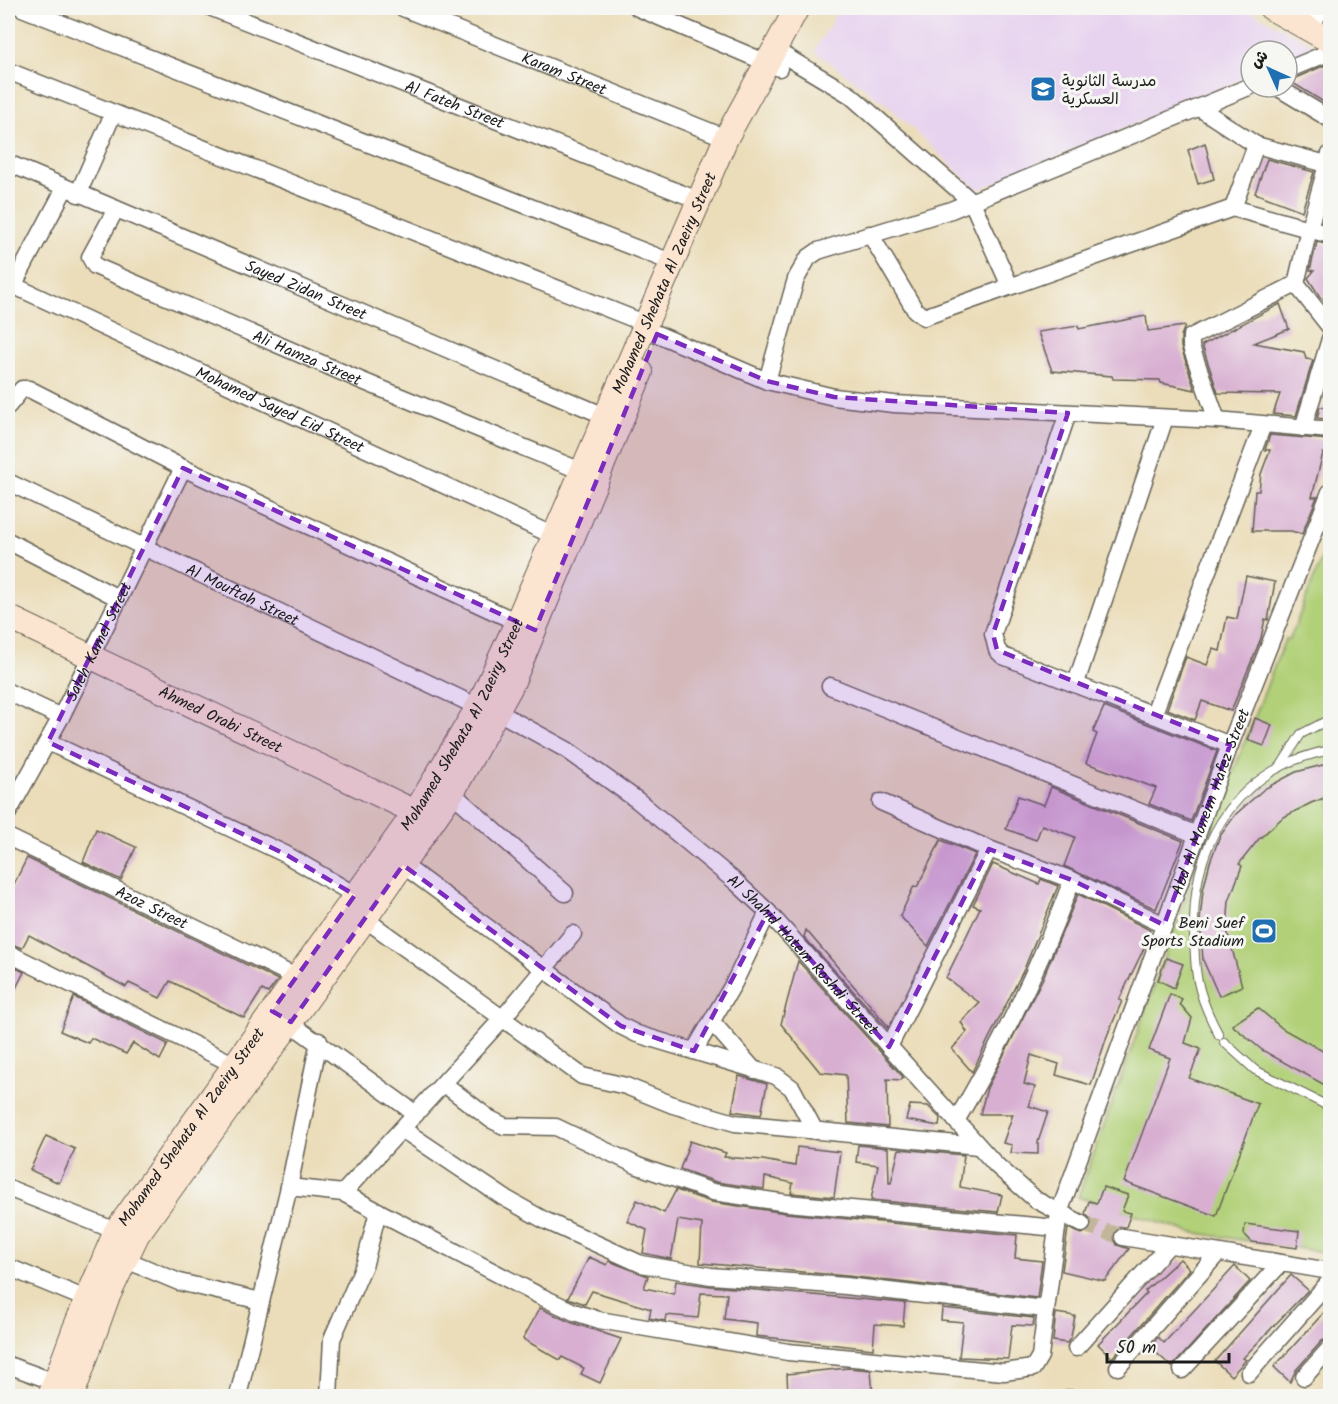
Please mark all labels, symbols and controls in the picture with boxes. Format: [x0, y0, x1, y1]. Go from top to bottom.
north arrow [1239, 39, 1299, 99]
text: ش [1244, 44, 1275, 75]
street label: Karam Street [518, 46, 611, 103]
place label: مدرسة الثانوية العسكرية [1062, 69, 1157, 112]
street label: Al Fateh Street [401, 74, 508, 136]
school or university icon: مدرسة الثانوية العسكرية [1028, 74, 1058, 104]
street label: Mohamed Shehata Al Zaeiry Street [606, 168, 724, 398]
street label: Sayed Zidan Street [241, 254, 371, 328]
street label: Ali Hamza Street [248, 324, 366, 394]
street label: Mohamed Sayed Eid Street [191, 361, 369, 461]
street label: Al Mouftah Street [181, 558, 303, 634]
street label: Saleh Kamel Street [60, 577, 140, 706]
street label: Mohamed Shehata Al Zaeiry Street [395, 614, 531, 837]
street label: Ahmed Orabi Street [154, 680, 287, 761]
street label: Abd Al Moneim Hafez Street [1165, 704, 1257, 898]
street label: Al Shahid Hatem Roshdi Street [721, 869, 885, 1042]
street label: Azoz Street [111, 880, 193, 937]
place label: Beni Suef Sports Stadium [1141, 911, 1246, 954]
sports icon: Beni Suef Sports Stadium [1249, 916, 1279, 946]
street label: Mohamed Shehata Al Zaeiry Street [112, 1022, 272, 1232]
scale bar [1107, 1326, 1228, 1364]
text: 50 m [1116, 1334, 1156, 1363]

